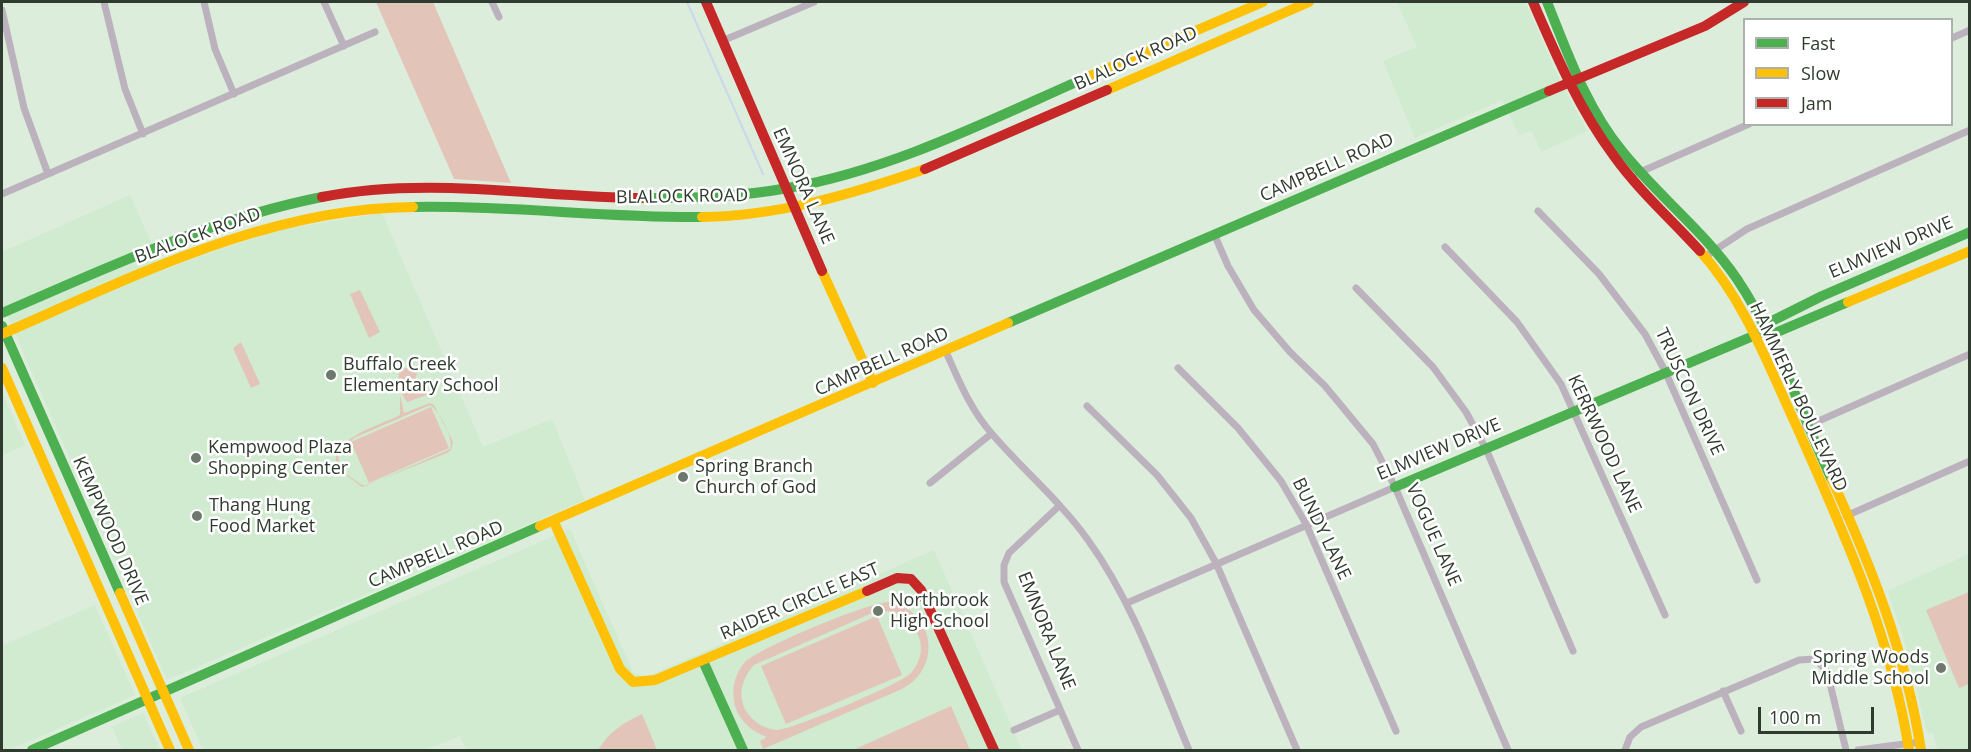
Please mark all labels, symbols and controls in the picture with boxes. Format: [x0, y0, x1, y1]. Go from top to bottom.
legend [1743, 18, 1953, 126]
street label: BLALOCK ROAD [1071, 22, 1201, 96]
text: Fast [1801, 31, 1835, 55]
text: Slow [1801, 61, 1840, 85]
text: Jam [1801, 91, 1833, 115]
street label: EMNORA LANE [768, 124, 838, 248]
street label: CAMPBELL ROAD [1257, 129, 1397, 207]
street label: BLALOCK ROAD [616, 185, 748, 209]
street label: BLALOCK ROAD [132, 203, 264, 269]
street label: ELMVIEW DRIVE [1826, 212, 1956, 284]
street label: HAMMERLY BOULEVARD [1745, 299, 1851, 495]
street label: CAMPBELL ROAD [812, 323, 952, 401]
street label: TRUSCON DRIVE [1650, 325, 1728, 459]
place label: Buffalo Creek Elementary School [343, 354, 499, 397]
marker: Buffalo Creek Elementary School [324, 368, 338, 382]
street label: KERRWOOD LANE [1563, 371, 1645, 517]
street label: ELMVIEW DRIVE [1374, 414, 1504, 486]
place label: Kempwood Plaza Shopping Center [208, 437, 352, 480]
marker: Kempwood Plaza Shopping Center [189, 451, 203, 465]
street label: KEMPWOOD DRIVE [68, 453, 152, 609]
place label: Spring Branch Church of God [695, 456, 817, 498]
marker: Spring Branch Church of God [676, 470, 690, 484]
street label: BUNDY LANE [1287, 475, 1355, 583]
street label: VOGUE LANE [1401, 480, 1465, 590]
place label: Thang Hung Food Market [209, 495, 315, 538]
marker: Thang Hung Food Market [190, 509, 204, 523]
street label: CAMPBELL ROAD [365, 517, 507, 593]
street label: RAIDER CIRCLE EAST [717, 559, 883, 645]
street label: EMNORA LANE [1013, 569, 1079, 693]
place label: Northbrook High School [890, 590, 989, 632]
marker: Northbrook High School [871, 604, 885, 618]
place label: Spring Woods Middle School [1811, 647, 1929, 690]
marker: Spring Woods Middle School [1934, 661, 1948, 675]
scale bar [1761, 695, 1876, 733]
text: 100 m [1769, 705, 1821, 729]

